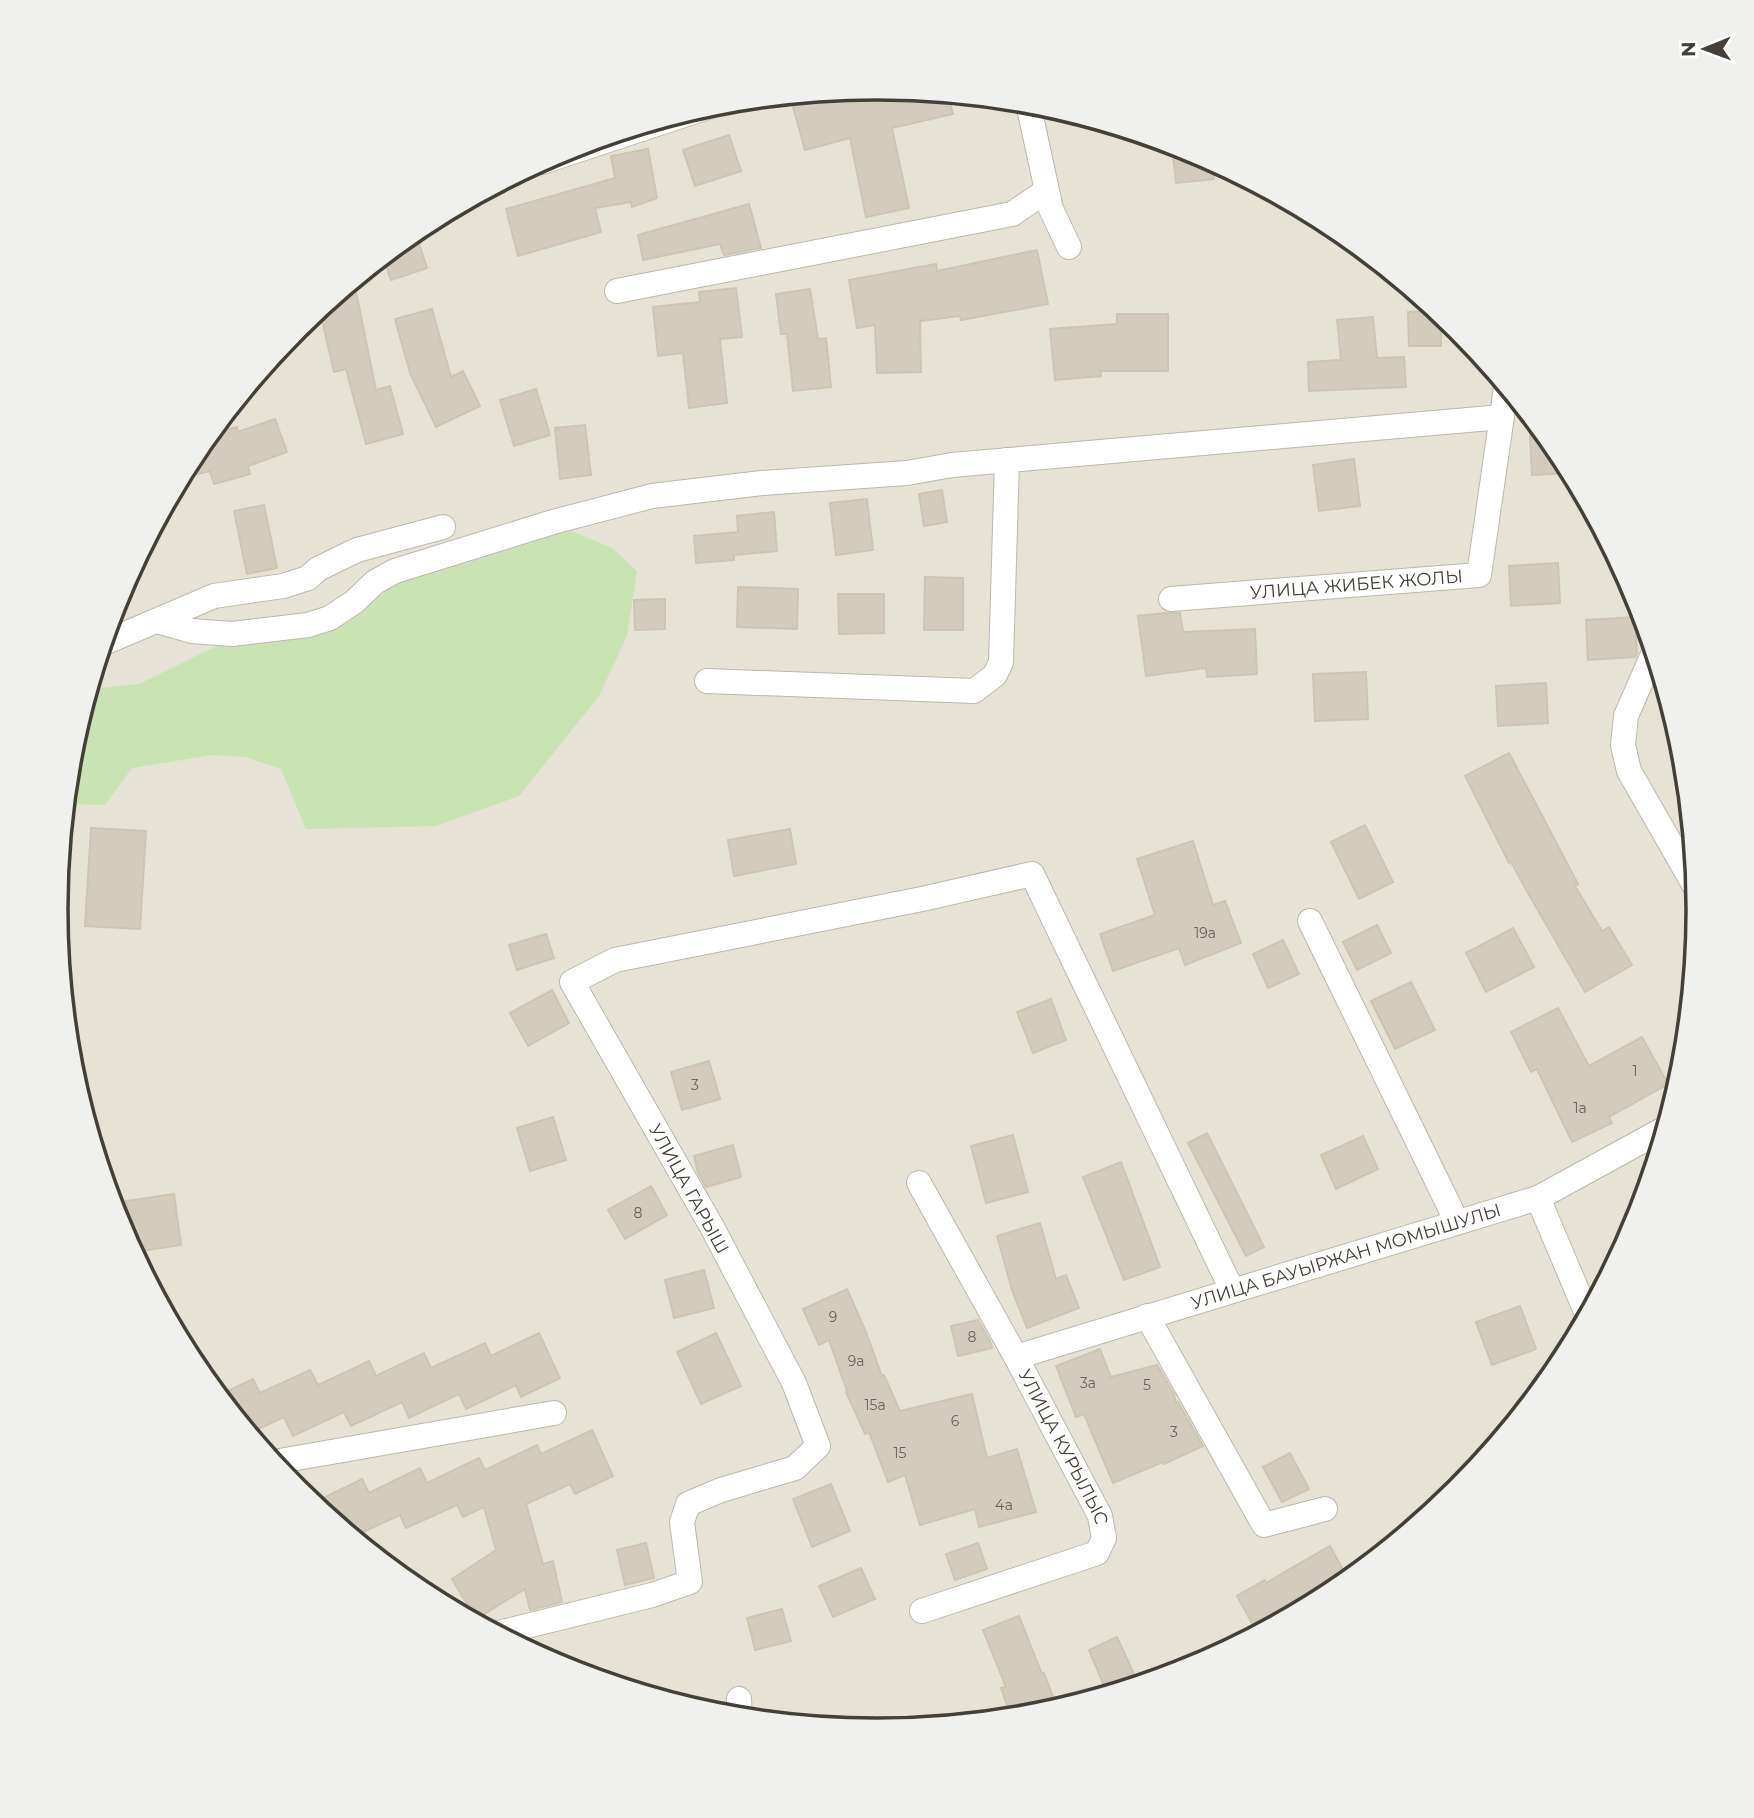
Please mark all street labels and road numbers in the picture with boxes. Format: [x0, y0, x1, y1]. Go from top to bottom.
street label: УЛИЦА ЖИБЕК ЖОЛЫ [1249, 565, 1464, 604]
street label: УЛИЦА ГАРЫШ [644, 1120, 734, 1258]
street label: УЛИЦА БАУЫРЖАН МОМЫШУЛЫ [1189, 1199, 1504, 1314]
street label: УЛИЦА КУРЫЛЫС [1013, 1366, 1112, 1526]

